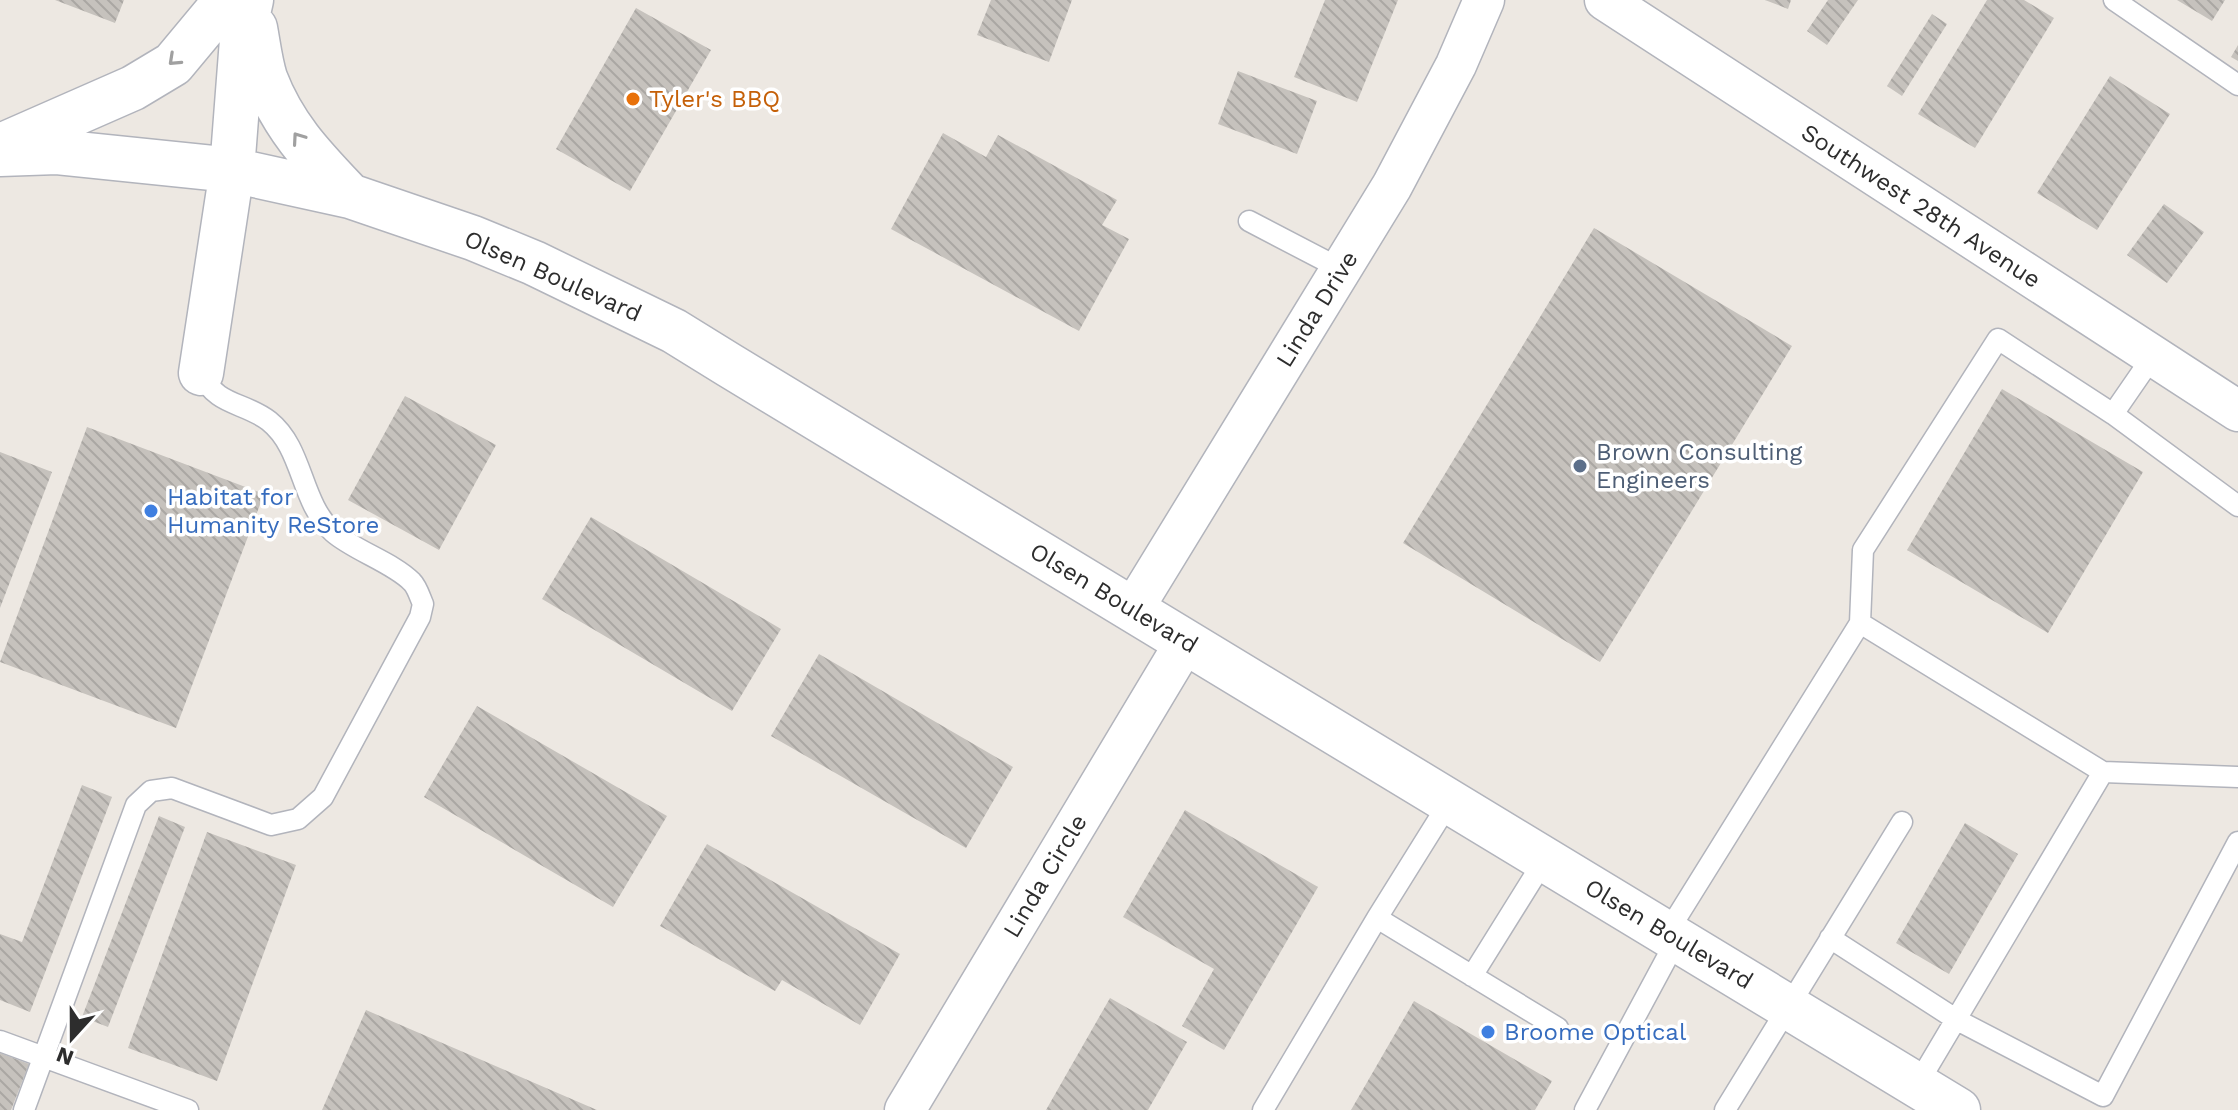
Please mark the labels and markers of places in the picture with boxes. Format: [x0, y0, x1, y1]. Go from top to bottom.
place label: Tyler's BBQ [649, 85, 780, 113]
marker: Tyler's BBQ [624, 90, 642, 108]
place label: Brown Consulting Engineers [1596, 438, 1803, 494]
marker: Brown Consulting Engineers [1571, 457, 1589, 475]
place label: Habitat for Humanity ReStore [167, 483, 379, 539]
marker: Habitat for Humanity ReStore [142, 502, 160, 520]
place label: Broome Optical [1504, 1018, 1687, 1046]
marker: Broome Optical [1479, 1023, 1497, 1041]

